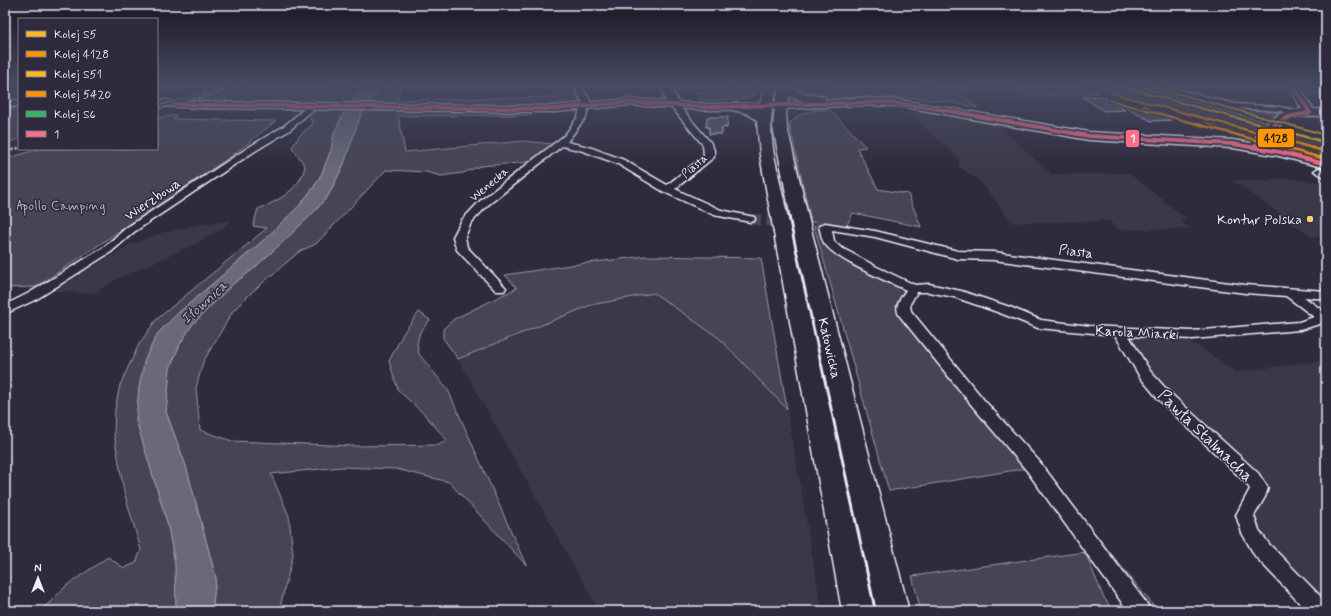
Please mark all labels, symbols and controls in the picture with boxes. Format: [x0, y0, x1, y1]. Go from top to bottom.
legend [18, 18, 158, 150]
text: Kolej S5 [54, 27, 97, 43]
text: Kolej 4128 [54, 47, 109, 63]
text: Kolej S51 [54, 67, 102, 83]
text: Kolej 5420 [54, 87, 112, 103]
text: Kolej S6 [54, 107, 96, 123]
text: 1 [54, 127, 59, 143]
line badge: 4128 [1257, 128, 1295, 148]
line badge: 1 [1125, 129, 1140, 148]
text: 1 [1131, 132, 1136, 146]
text: 4128 [1264, 132, 1288, 146]
street label: Piasta [678, 151, 711, 182]
street label: Wenecka [467, 163, 513, 206]
street label: Wierzbowa [121, 175, 184, 225]
park label: Apollo Camping [16, 197, 106, 216]
place label: Kontur Polska [1217, 211, 1302, 229]
marker: Kontur Polska [1305, 214, 1315, 224]
street label: Piasta [1058, 241, 1094, 263]
water label: Iłownica [177, 276, 233, 329]
street label: Katowicka [813, 316, 845, 380]
street label: Karola Miarki [1095, 322, 1179, 344]
street label: Pawła Stalmacha [1153, 384, 1258, 487]
north arrow [18, 558, 58, 598]
text: N [34, 562, 42, 576]

